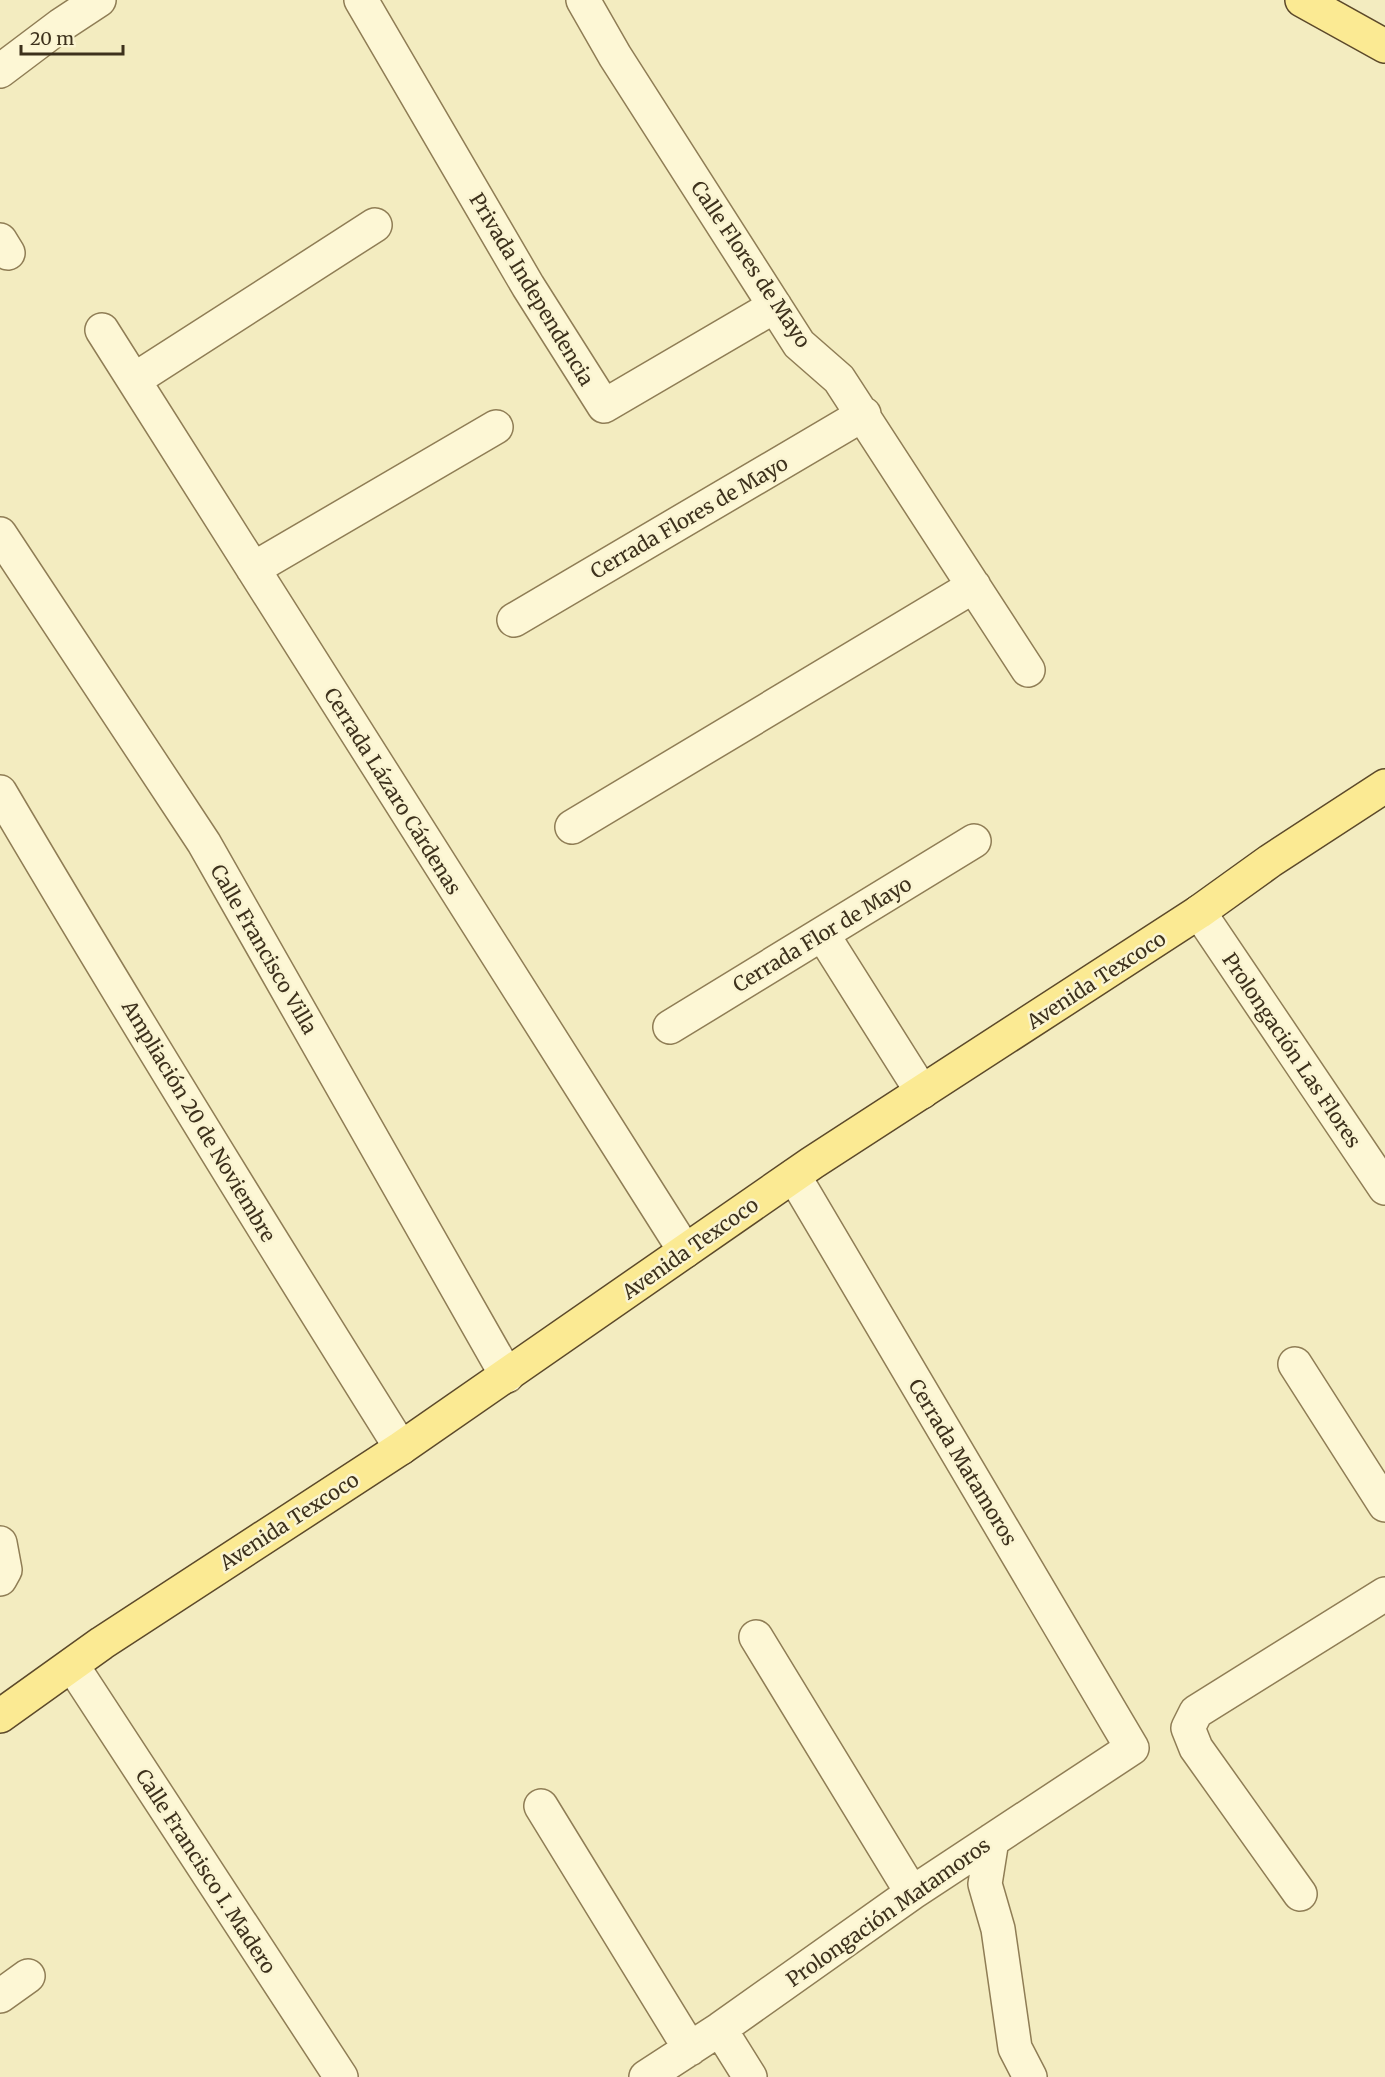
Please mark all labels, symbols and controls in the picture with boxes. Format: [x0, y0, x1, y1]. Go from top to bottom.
scale bar [21, 18, 123, 56]
text: 20 m [30, 27, 74, 50]
street label: Calle Flores de Mayo [686, 176, 816, 352]
street label: Privada Independencia [465, 188, 600, 390]
street label: Cerrada Flores de Mayo [586, 450, 793, 584]
street label: Cerrada Lázaro Cárdenas [319, 683, 467, 899]
street label: Calle Francisco Villa [205, 860, 323, 1038]
street label: Cerrada Flor de Mayo [728, 871, 916, 997]
street label: Avenida Texcoco [1021, 926, 1170, 1035]
street label: Prolongación Las Flores [1217, 948, 1367, 1152]
street label: Ampliación 20 de Noviembre [116, 995, 281, 1246]
street label: Avenida Texcoco [616, 1191, 763, 1305]
street label: Cerrada Matamoros [903, 1374, 1023, 1550]
street label: Avenida Texcoco [214, 1467, 363, 1576]
street label: Calle Francisco I. Madero [130, 1764, 282, 1978]
street label: Prolongación Matamoros [781, 1832, 995, 1992]

